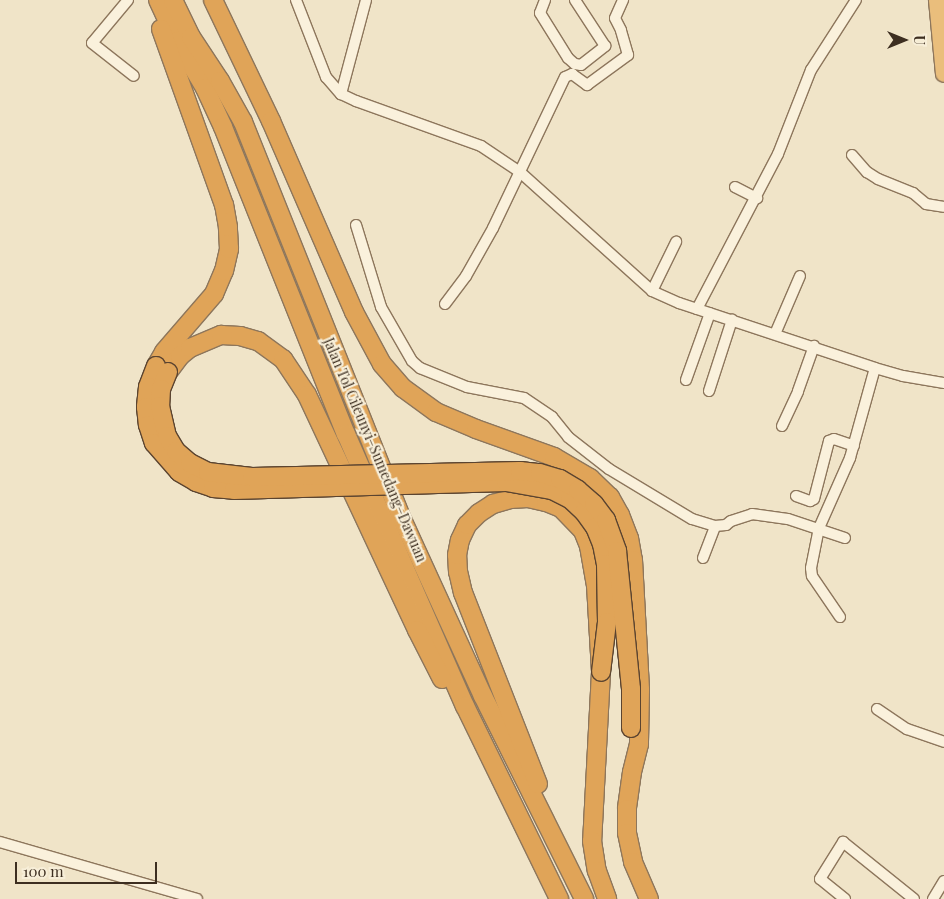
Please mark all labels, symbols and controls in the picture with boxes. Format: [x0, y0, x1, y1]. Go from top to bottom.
north arrow [879, 15, 929, 65]
text: U [910, 35, 929, 45]
street label: Jalan Tol Cileunyi–Sumedang–Dawuan [320, 335, 430, 565]
scale bar [18, 852, 160, 884]
text: 100 m [23, 861, 64, 881]

